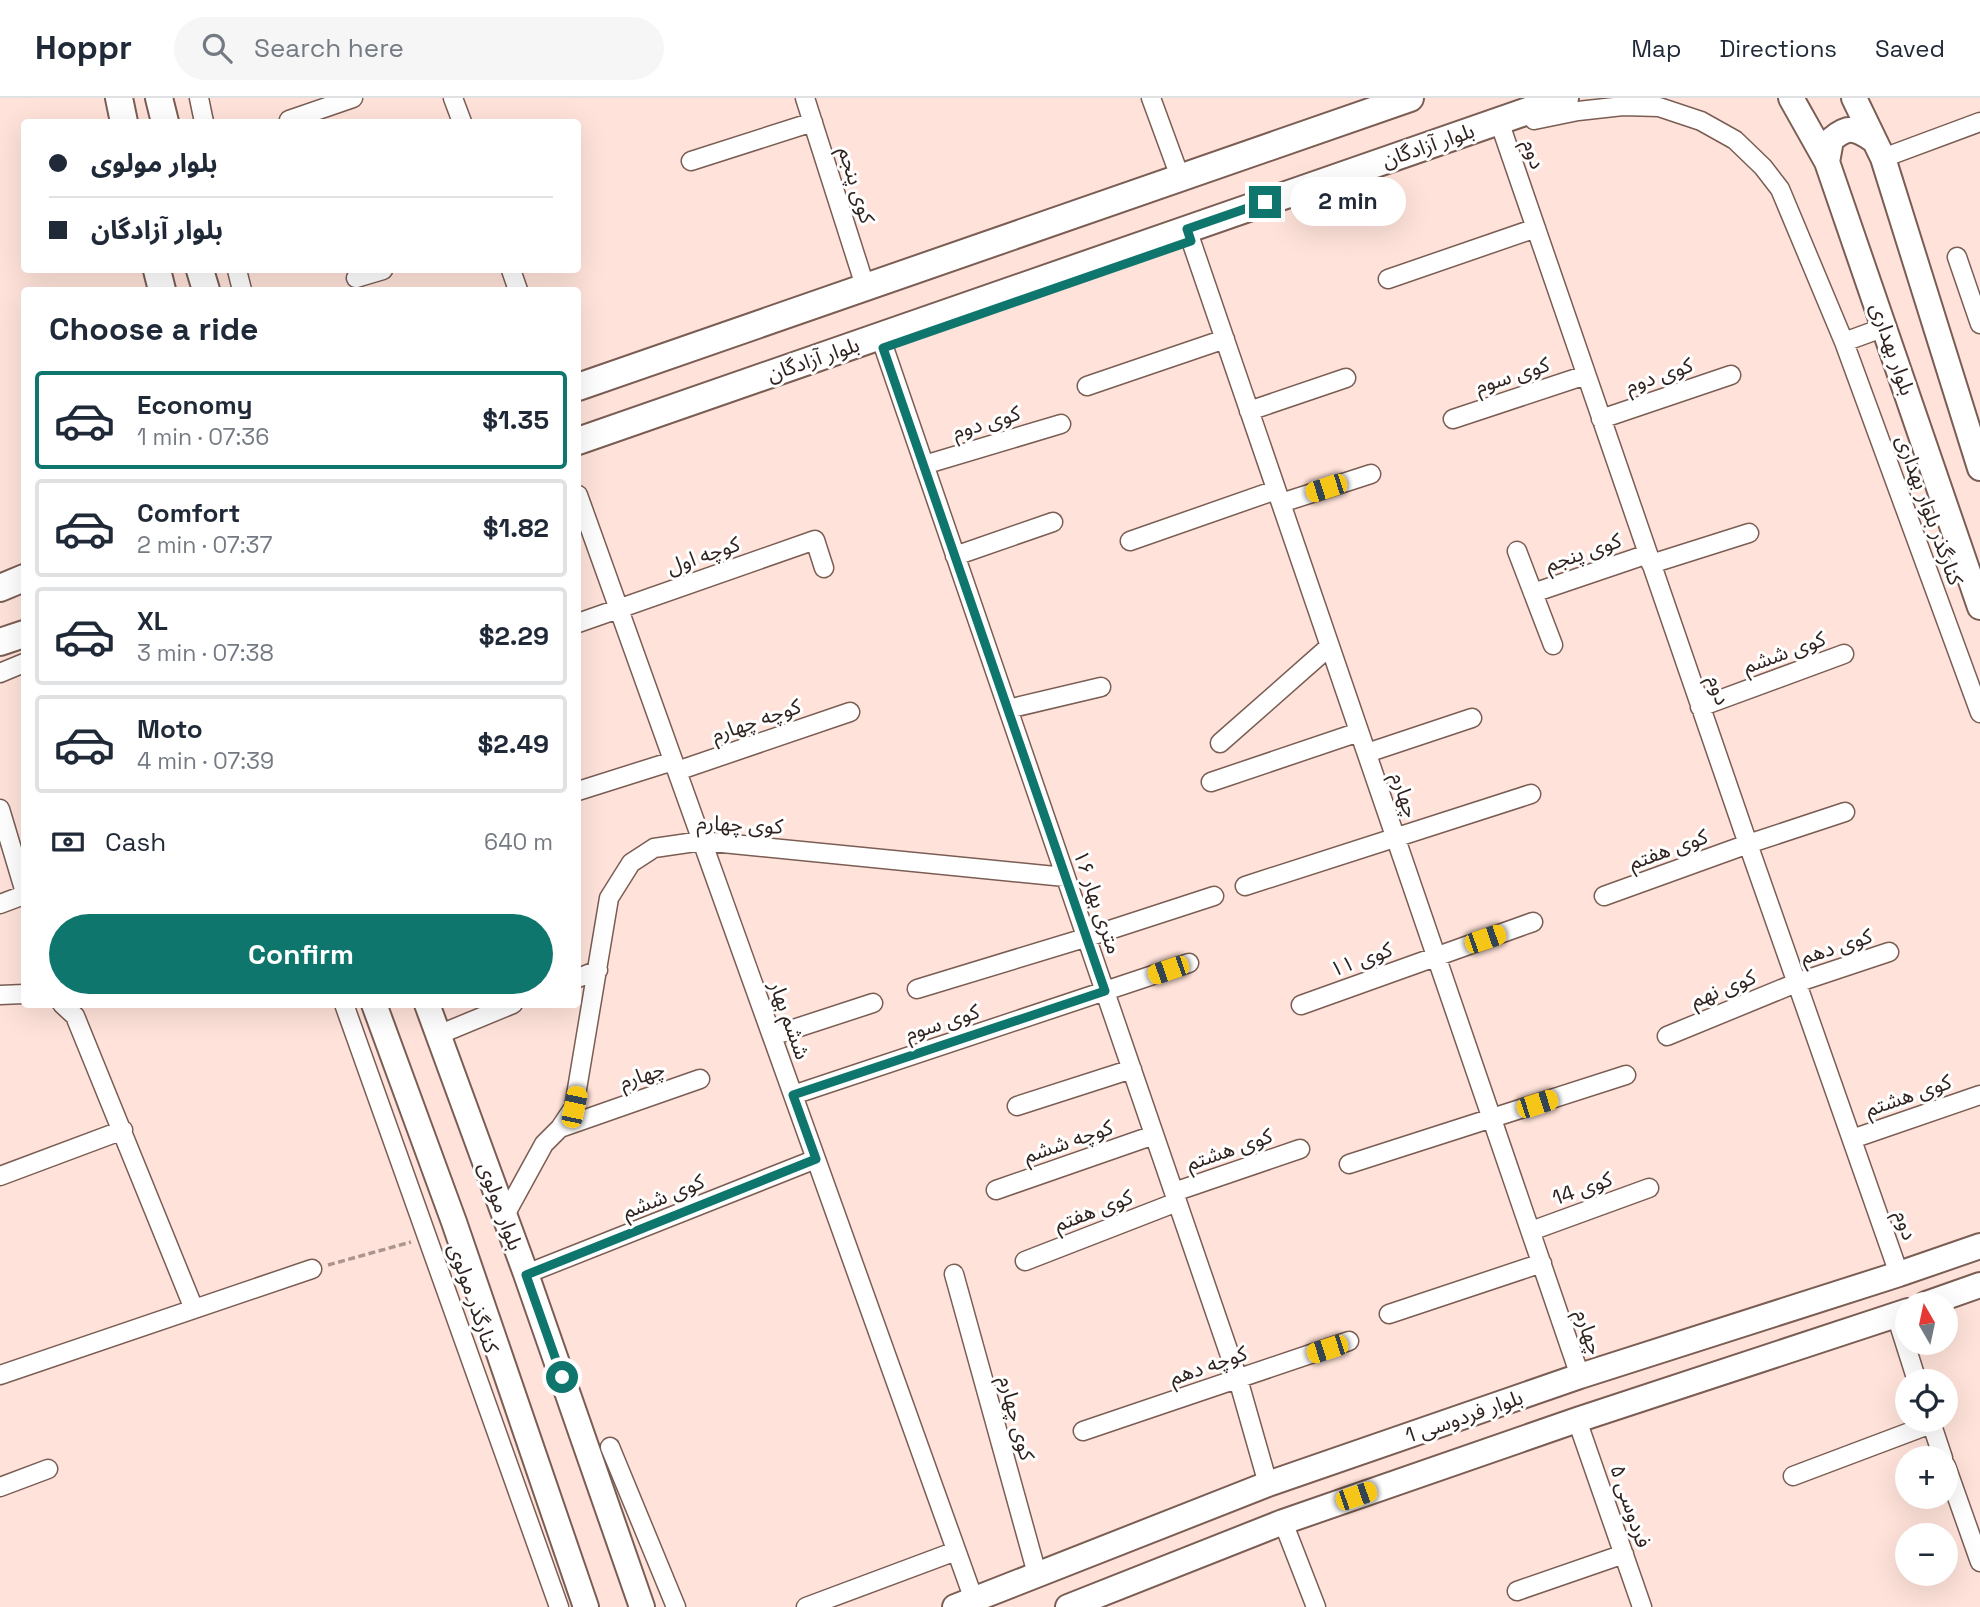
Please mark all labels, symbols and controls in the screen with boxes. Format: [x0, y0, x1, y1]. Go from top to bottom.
search box [174, 17, 664, 80]
text: Hoppr [35, 27, 132, 69]
icon: search [198, 29, 236, 67]
text: Search here [254, 31, 404, 65]
text: Map [1631, 33, 1681, 64]
text: Directions [1719, 33, 1837, 64]
text: Saved [1875, 33, 1945, 64]
street label: بلوار آزادگان [1378, 117, 1478, 173]
street label: دوم [1514, 136, 1552, 173]
street label: کوی پنجم [831, 143, 881, 227]
text: بلوار مولوی [91, 146, 218, 180]
callout: 2 min [1290, 178, 1405, 226]
route end [1249, 186, 1281, 218]
text: 2 min [1318, 186, 1378, 216]
text: بلوار آزادگان [91, 213, 223, 247]
street label: بلوار بهداری [1865, 299, 1921, 399]
text: Choose a ride [49, 309, 259, 349]
street label: بلوار آزادگان [763, 331, 863, 387]
street label: کوی سوم [1471, 350, 1554, 403]
street label: کوی دوم [1622, 351, 1698, 402]
text: Economy [137, 388, 253, 422]
icon: car [53, 389, 116, 452]
street label: کوی دوم [949, 399, 1024, 448]
text: $1.35 [482, 403, 549, 437]
text: 1 min · 07:36 [137, 422, 269, 452]
street label: کنارگذر بلوار بهداری [1890, 431, 1970, 589]
car [1303, 472, 1350, 504]
text: Comfort [137, 496, 240, 530]
icon: car [53, 497, 116, 560]
text: $1.82 [483, 511, 549, 545]
street label: کوی پنجم [1541, 526, 1626, 579]
text: 2 min · 07:37 [137, 530, 272, 560]
street label: کوچه اول [663, 530, 743, 580]
text: XL [137, 604, 168, 638]
icon: car [53, 605, 116, 668]
text: $2.29 [479, 619, 549, 653]
street label: کوی ششم [1739, 624, 1830, 681]
text: 3 min · 07:38 [137, 638, 274, 668]
street label: دوم [1699, 672, 1737, 709]
street label: کوچه چهارم [708, 692, 806, 751]
text: Moto [137, 712, 203, 746]
icon: car [53, 713, 116, 776]
text: $2.49 [477, 727, 549, 761]
text: 4 min · 07:39 [137, 746, 274, 776]
street label: چهارم [1382, 769, 1425, 822]
street label: کوی چهارم [696, 808, 784, 843]
street label: کوی هفتم [1625, 822, 1712, 878]
icon: cash [49, 823, 87, 861]
text: Cash [105, 825, 166, 859]
text: 640 m [484, 827, 553, 857]
street label: ۱۶ متری بهار [1068, 847, 1128, 957]
button: Confirm [49, 914, 553, 994]
car [1462, 922, 1509, 956]
street label: کوی دهم [1797, 922, 1876, 972]
street label: کوی ۱۱ [1326, 935, 1396, 983]
car [1145, 953, 1192, 987]
street label: کوی نهم [1686, 963, 1761, 1015]
street label: ششم بهار [761, 976, 817, 1064]
street label: کوی سوم [901, 997, 984, 1050]
street label: چهارم [616, 1055, 669, 1098]
street label: کوی هشتم [1861, 1068, 1956, 1124]
car [560, 1084, 589, 1130]
car [1514, 1088, 1561, 1120]
street label: کوچه ششم [1020, 1113, 1117, 1171]
street label: کوی هشتم [1182, 1122, 1277, 1178]
street label: بلوار مولوی [473, 1158, 529, 1254]
street label: کوی 14 [1548, 1165, 1616, 1211]
street label: کوی ششم [618, 1167, 709, 1226]
street label: کوی هفتم [1050, 1183, 1137, 1239]
street label: دوم [1886, 1207, 1924, 1244]
street label: کنارگذر مولوی [443, 1240, 505, 1357]
north arrow [1895, 1292, 1958, 1354]
map controls [1895, 1292, 1958, 1586]
street label: چهارم [1566, 1306, 1609, 1359]
car [1304, 1333, 1351, 1365]
street label: کوچه دهم [1166, 1339, 1251, 1393]
route start [546, 1361, 578, 1393]
button: locate [1895, 1369, 1958, 1432]
street label: کوی چهارم [990, 1373, 1041, 1464]
street label: بلوار فردوسی 1 [1402, 1383, 1526, 1449]
button: + [1895, 1446, 1958, 1509]
street label: فردوسی ۵ [1604, 1461, 1658, 1551]
car [1333, 1479, 1380, 1513]
button: − [1895, 1523, 1958, 1586]

